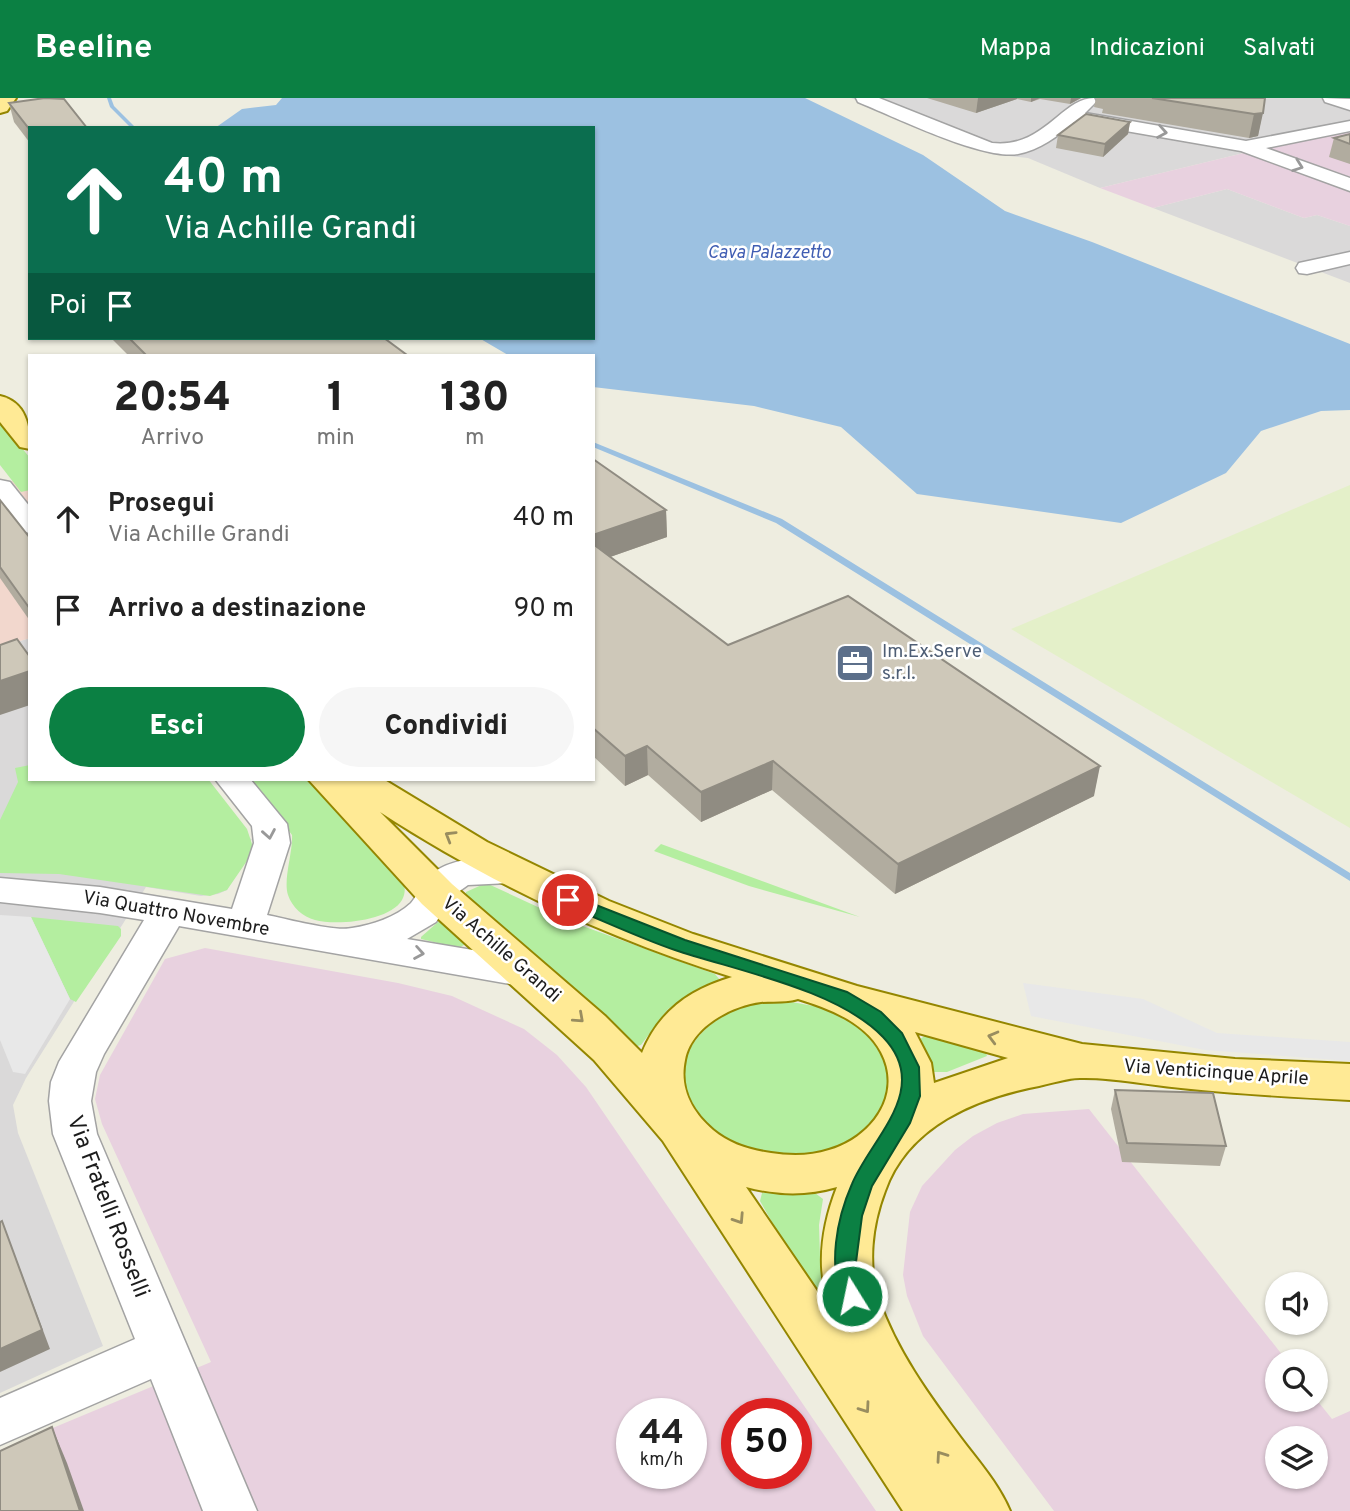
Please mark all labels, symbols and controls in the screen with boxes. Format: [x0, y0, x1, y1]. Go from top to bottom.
text: Beeline [35, 28, 152, 70]
text: Mappa [980, 34, 1051, 64]
text: Indicazioni [1089, 34, 1205, 64]
text: Salvati [1243, 34, 1315, 64]
one-way arrow [1156, 124, 1167, 139]
text: 40 m [164, 149, 283, 211]
icon: ahead [49, 154, 140, 245]
one-way arrow [1291, 157, 1303, 171]
text: Via Achille Grandi [164, 210, 417, 250]
water label: Cava Palazzetto [707, 242, 831, 265]
icon: arrive [101, 287, 139, 325]
text: Poi [49, 290, 87, 323]
text: 20:54 [113, 373, 231, 426]
text: 1 [327, 373, 344, 426]
text: 130 [440, 373, 510, 426]
text: Arrivo [140, 424, 204, 453]
text: min [316, 424, 355, 453]
text: m [465, 424, 485, 453]
text: Prosegui [108, 488, 215, 521]
icon: ahead [49, 500, 87, 538]
text: 40 m [513, 502, 574, 535]
text: Via Achille Grandi [108, 521, 290, 550]
icon: arrive [49, 591, 87, 629]
text: Arrivo a destinazione [108, 593, 366, 626]
text: 90 m [514, 593, 574, 626]
place label: Im.Ex.Serve s.r.l. [882, 640, 982, 686]
office icon: Im.Ex.Serve s.r.l. [834, 642, 876, 684]
button: Esci [49, 687, 305, 767]
button: Condividi [319, 687, 574, 767]
one-way arrow [261, 829, 276, 840]
one-way arrow [445, 831, 458, 844]
pin [538, 870, 598, 930]
icon: arrive [549, 881, 587, 919]
street label: Via Quattro Novembre [81, 886, 271, 942]
street label: Via Achille Grandi [436, 892, 566, 1008]
one-way arrow [413, 945, 425, 960]
one-way arrow [570, 1010, 583, 1023]
one-way arrow [987, 1031, 999, 1045]
street label: Via Venticinque Aprile [1123, 1055, 1309, 1091]
street label: Via Fratelli Rosselli [59, 1112, 155, 1302]
one-way arrow [731, 1211, 743, 1224]
position arrow [815, 1259, 889, 1333]
map controls [1265, 1272, 1328, 1489]
button: sound [1265, 1272, 1328, 1335]
button: search [1265, 1349, 1328, 1412]
speed limit sign: 50 [721, 1398, 812, 1489]
one-way arrow [857, 1400, 870, 1413]
text: 44 [639, 1412, 684, 1456]
button: layers [1265, 1426, 1328, 1489]
text: km/h [640, 1449, 683, 1472]
one-way arrow [936, 1451, 949, 1464]

